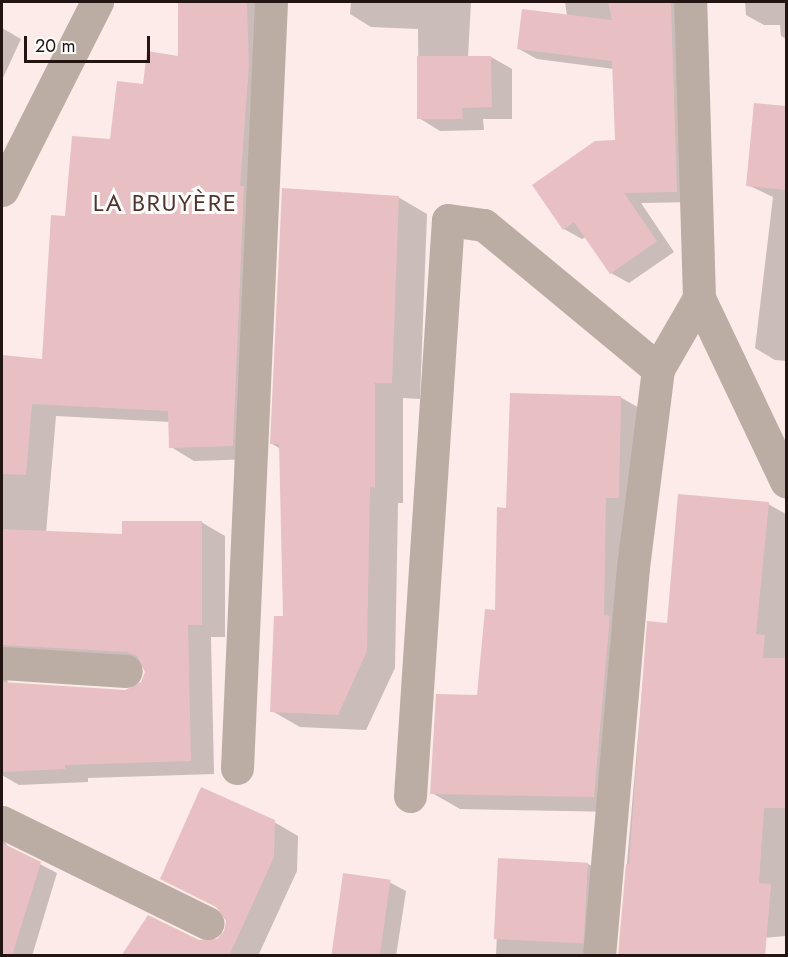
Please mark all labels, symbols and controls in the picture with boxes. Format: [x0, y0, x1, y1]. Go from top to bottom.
scale bar [27, 24, 153, 62]
text: 20 m [35, 33, 75, 59]
district label: LA BRUYÈRE [93, 189, 237, 217]

